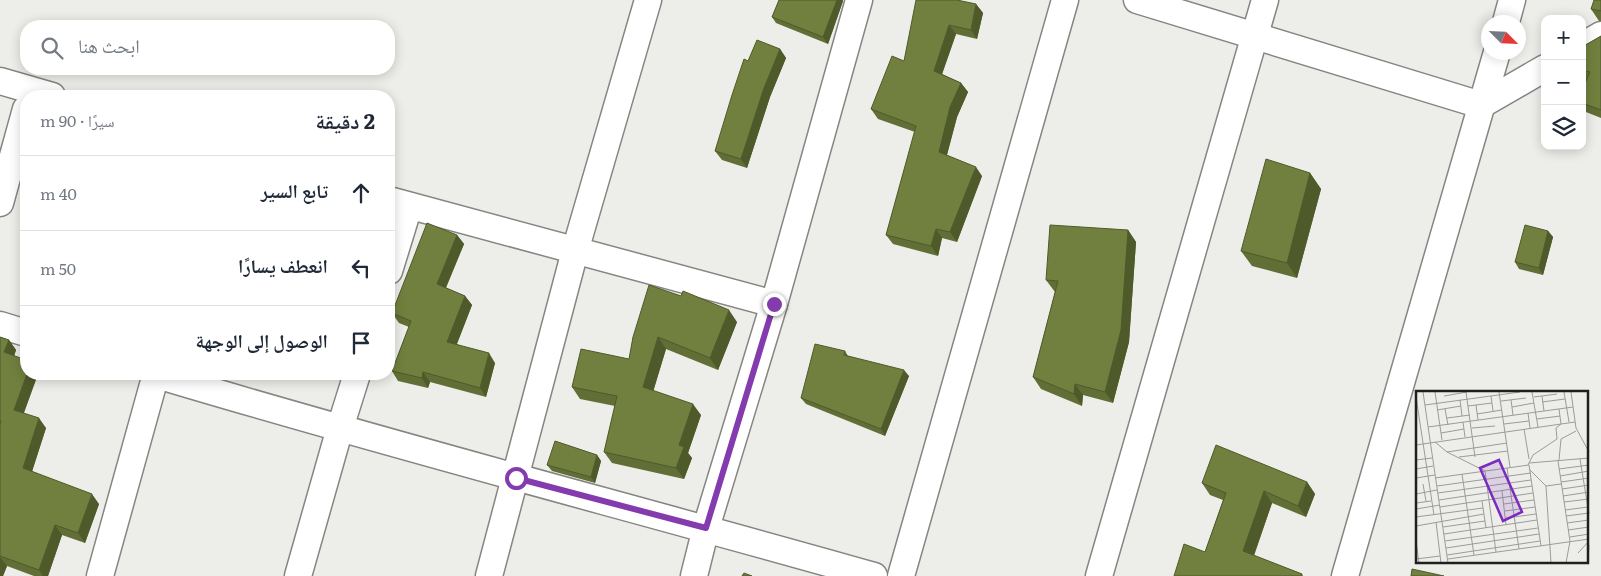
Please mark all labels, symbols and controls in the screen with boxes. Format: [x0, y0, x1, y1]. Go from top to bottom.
north arrow [1481, 15, 1526, 60]
map controls [1541, 15, 1586, 150]
button: + [1541, 15, 1586, 60]
search box [20, 20, 395, 75]
text: ابحث هنا [78, 31, 140, 59]
icon: search [38, 34, 66, 62]
button: − [1541, 60, 1586, 105]
text: 2 دقيقة [315, 104, 375, 135]
button: layers [1541, 105, 1586, 150]
text: سيرًا · 90 m [40, 108, 115, 132]
text: تابع السير [261, 176, 328, 204]
icon: ahead [347, 179, 375, 207]
text: 40 m [40, 181, 77, 205]
text: انعطف يسارًا [238, 251, 328, 279]
icon: left [347, 254, 375, 282]
text: 50 m [40, 256, 76, 280]
route end [763, 293, 786, 316]
text: الوصول إلى الوجهة [195, 326, 328, 354]
icon: arrive [347, 329, 375, 357]
inset map [1416, 391, 1588, 564]
route start [505, 467, 528, 490]

